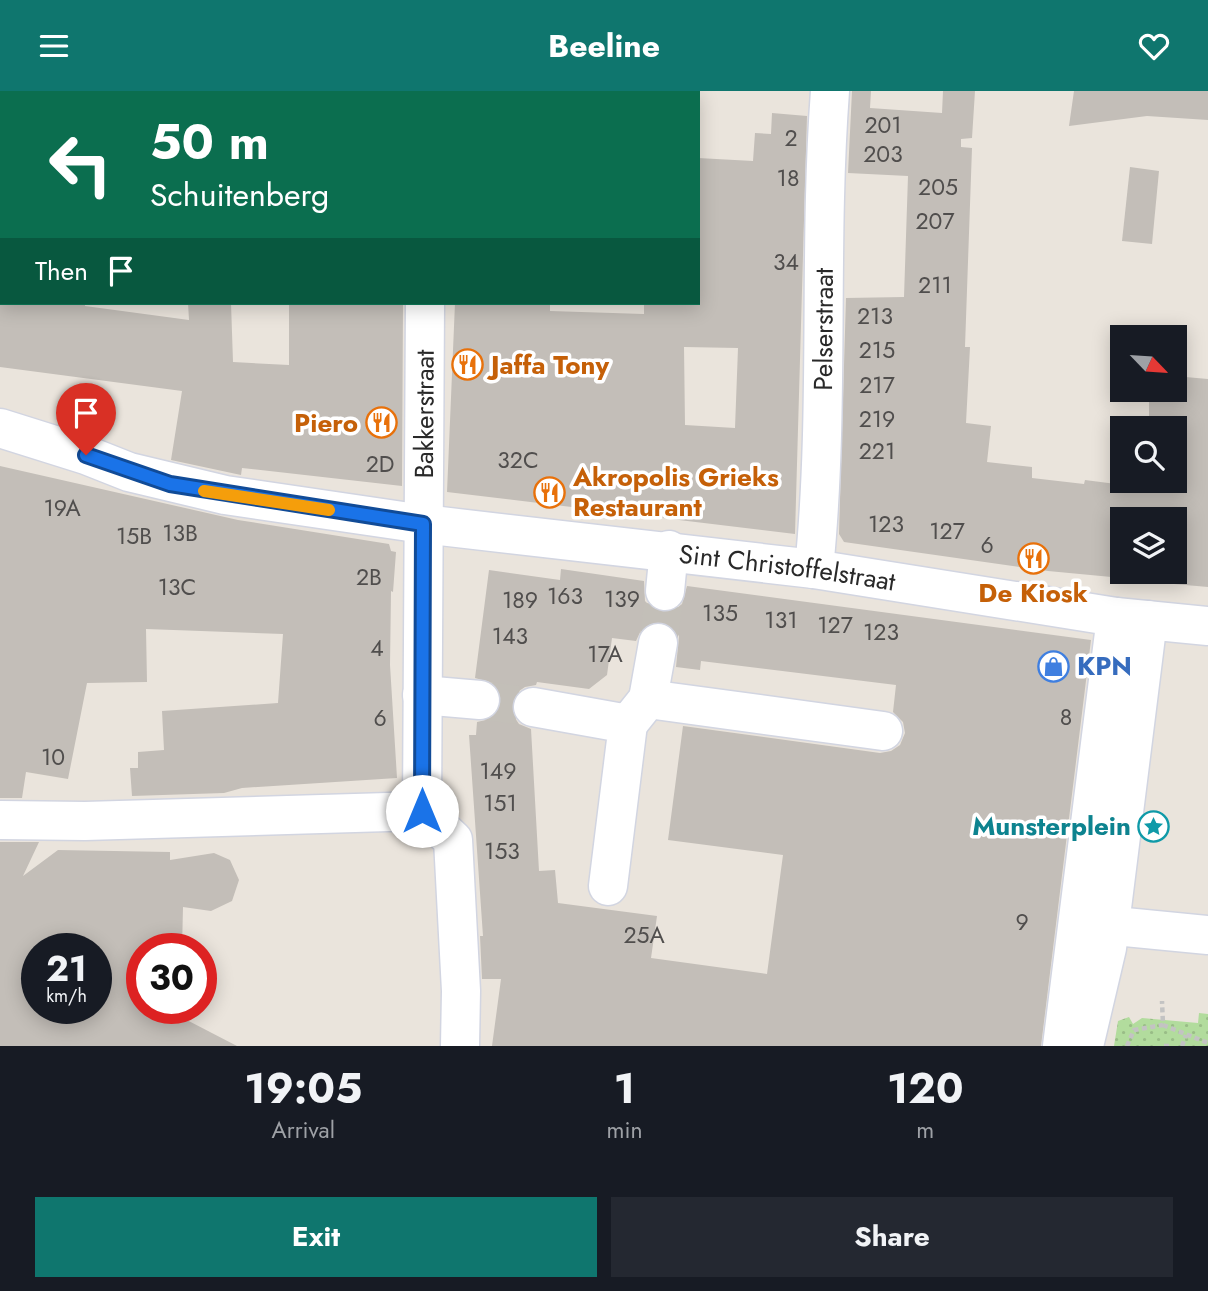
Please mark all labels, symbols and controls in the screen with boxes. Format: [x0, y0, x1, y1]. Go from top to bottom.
text: Beeline [548, 23, 660, 69]
icon: menu [35, 27, 73, 65]
icon: heart [1135, 27, 1173, 65]
text: 50 m [150, 107, 269, 177]
house number: 201 [864, 108, 902, 142]
icon: left [35, 119, 126, 210]
house number: 2 [784, 121, 798, 155]
house number: 203 [863, 137, 903, 171]
house number: 18 [777, 161, 799, 195]
house number: 205 [918, 170, 958, 204]
text: Schuitenberg [150, 172, 329, 218]
house number: 207 [916, 204, 954, 238]
house number: 34 [773, 245, 799, 279]
text: Then [35, 252, 88, 290]
icon: arrive [102, 252, 140, 290]
street label: Pelserstraat [804, 267, 843, 391]
house number: 211 [918, 268, 952, 302]
house number: 213 [857, 299, 893, 333]
north arrow [1110, 325, 1186, 403]
map controls [1110, 325, 1187, 584]
house number: 215 [859, 333, 895, 367]
place label: Jaffa Tony [486, 346, 609, 384]
restaurant icon: Jaffa Tony [451, 348, 485, 382]
street label: Bakkerstraat [405, 349, 444, 479]
house number: 217 [859, 368, 895, 402]
pin [56, 383, 116, 455]
icon: arrive [67, 394, 105, 432]
house number: 219 [859, 402, 895, 436]
place label: Piero [294, 404, 358, 442]
restaurant icon: Piero [364, 406, 398, 440]
button: search [1110, 416, 1187, 493]
house number: 221 [859, 434, 895, 468]
house number: 32C [497, 443, 539, 477]
house number: 2D [366, 447, 394, 481]
place label: Akropolis Grieks Restaurant [572, 458, 779, 526]
restaurant icon: Akropolis Grieks Restaurant [533, 475, 567, 509]
house number: 19A [43, 491, 81, 525]
house number: 123 [868, 507, 904, 541]
button: layers [1110, 507, 1187, 584]
house number: 127 [929, 514, 965, 548]
house number: 13B [162, 516, 198, 550]
house number: 15B [116, 519, 152, 553]
house number: 6 [980, 528, 994, 562]
street label: Sint Christoffelstraat [677, 535, 899, 601]
restaurant icon: De Kiosk [1016, 541, 1050, 575]
house number: 2B [356, 560, 382, 594]
house number: 13C [158, 570, 196, 604]
place label: De Kiosk [978, 574, 1088, 612]
house number: 163 [547, 579, 583, 613]
house number: 139 [604, 582, 640, 616]
house number: 189 [502, 583, 538, 617]
house number: 135 [702, 596, 738, 630]
house number: 131 [764, 603, 798, 637]
house number: 127 [817, 608, 853, 642]
house number: 123 [863, 615, 899, 649]
house number: 143 [492, 619, 528, 653]
house number: 4 [370, 631, 384, 665]
house number: 17A [587, 637, 623, 671]
place label: KPN [1077, 647, 1132, 685]
shop icon: KPN [1037, 649, 1071, 683]
house number: 8 [1060, 700, 1072, 734]
house number: 6 [373, 701, 387, 735]
house number: 10 [41, 740, 65, 774]
house number: 149 [479, 754, 517, 788]
position arrow [385, 774, 459, 848]
house number: 151 [483, 786, 517, 820]
place label: Munsterplein [972, 807, 1131, 845]
place icon: Munsterplein [1137, 809, 1171, 843]
house number: 153 [484, 834, 520, 868]
house number: 9 [1015, 905, 1029, 939]
house number: 25A [623, 918, 665, 952]
speed limit sign: 30 [126, 933, 217, 1024]
text: 21 [46, 944, 87, 994]
text: km/h [46, 983, 87, 1009]
text: 19:05 [244, 1058, 362, 1119]
text: 1 [614, 1058, 635, 1119]
text: 120 [887, 1058, 964, 1119]
text: Arrival [272, 1113, 335, 1147]
text: min [607, 1113, 643, 1147]
text: m [916, 1113, 934, 1147]
button: Exit [35, 1197, 597, 1277]
button: Share [611, 1197, 1173, 1277]

